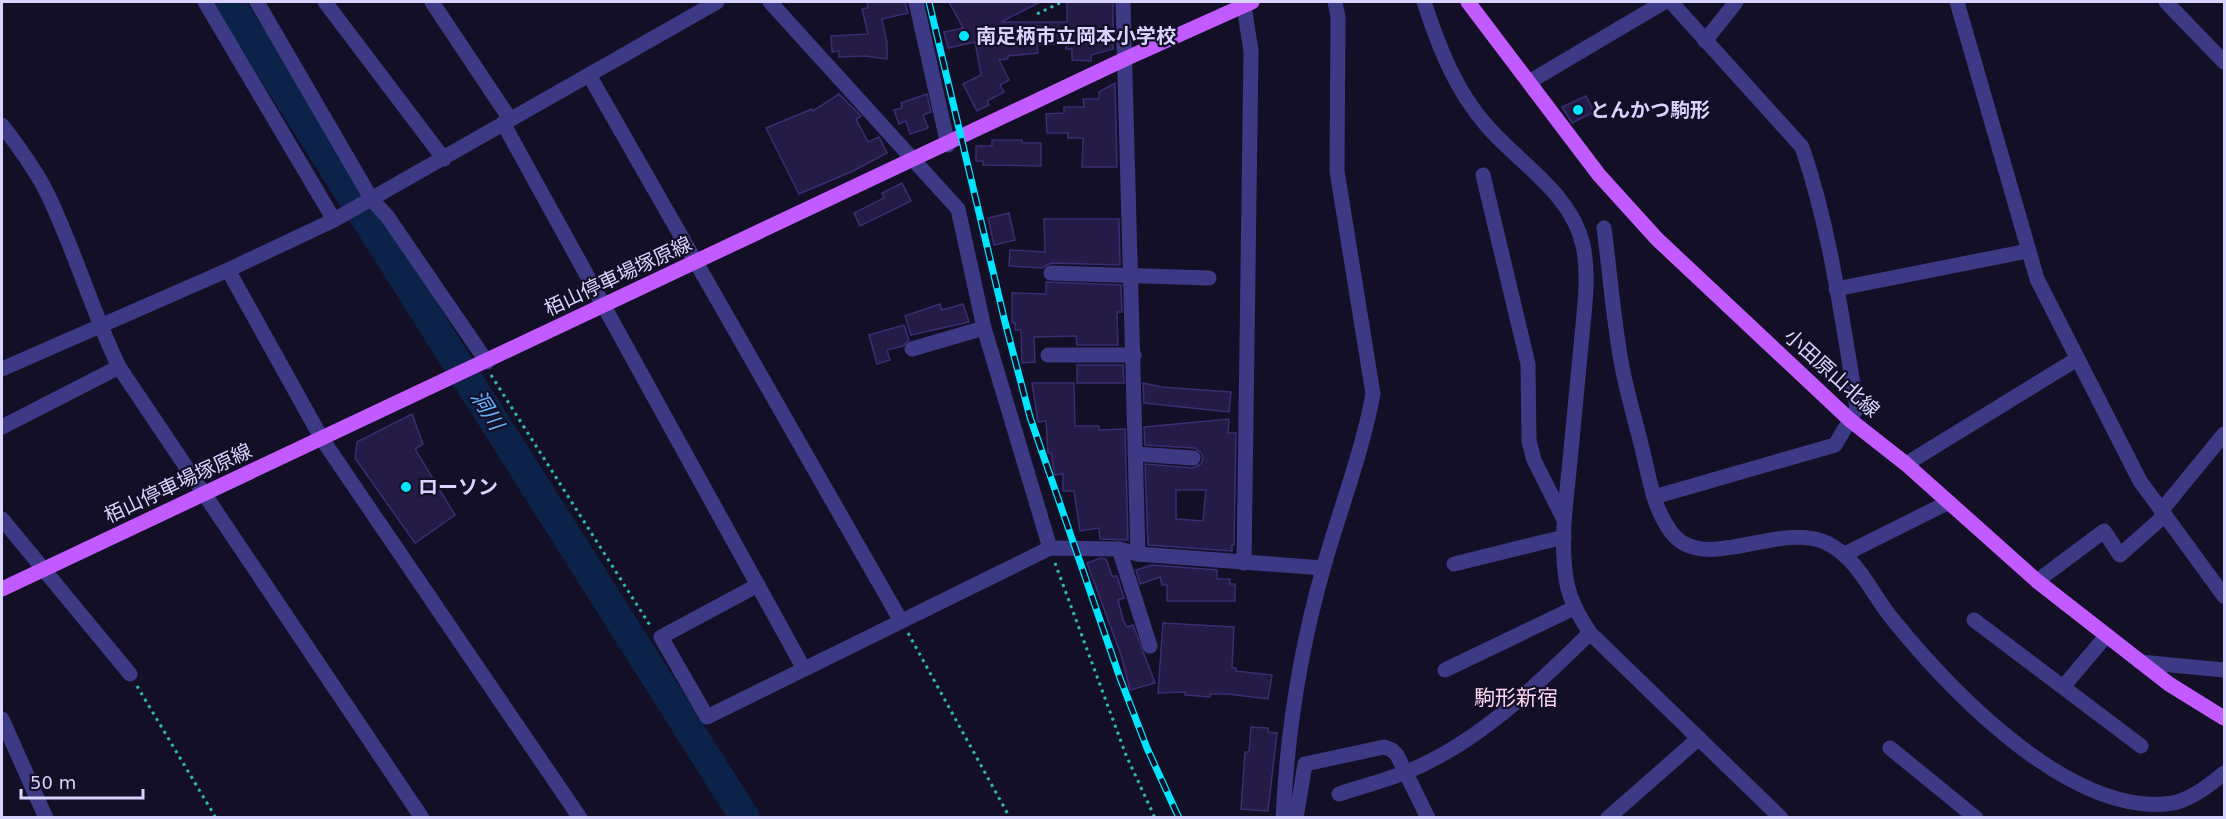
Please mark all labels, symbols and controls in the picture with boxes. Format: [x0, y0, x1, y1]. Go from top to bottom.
place label: 南足柄市立岡本小学校 [976, 24, 1176, 48]
marker: 南足柄市立岡本小学校 [957, 29, 971, 43]
place label: とんかつ駒形 [1590, 98, 1710, 122]
marker: とんかつ駒形 [1571, 103, 1585, 117]
street label: 栢山停車場塚原線 [540, 231, 696, 321]
street label: 小田原山北線 [1779, 324, 1885, 422]
water label: 洞川 [466, 386, 509, 436]
street label: 栢山停車場塚原線 [100, 438, 256, 528]
place label: ローソン [418, 475, 498, 499]
marker: ローソン [399, 480, 413, 494]
district label: 駒形新宿 [1474, 686, 1558, 710]
scale bar [21, 762, 142, 800]
text: 50 m [30, 772, 76, 793]

